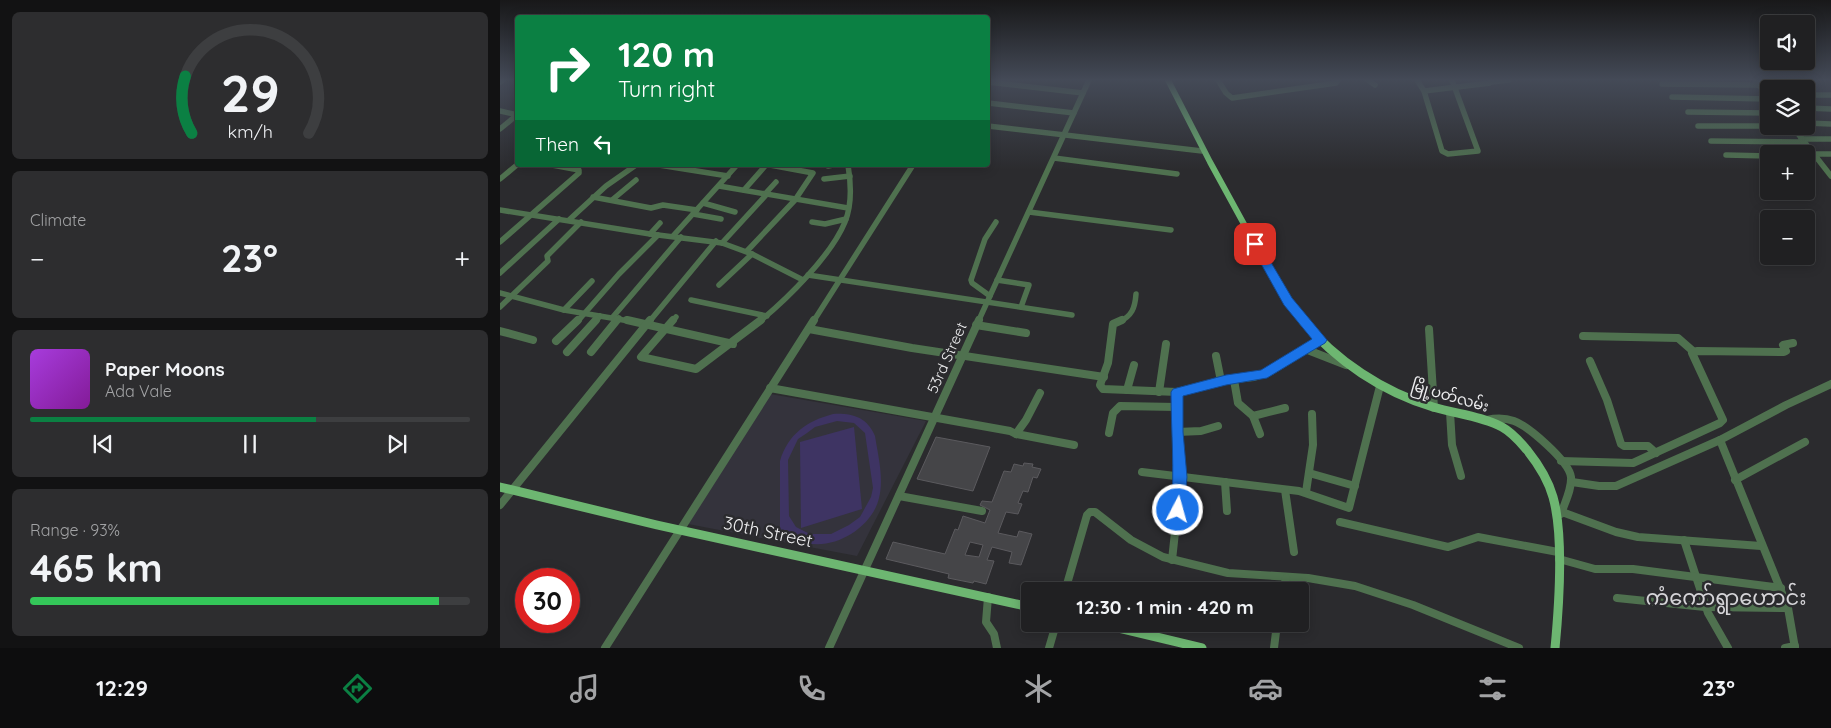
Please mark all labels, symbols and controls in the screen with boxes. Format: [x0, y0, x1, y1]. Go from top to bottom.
map controls [1760, 15, 1815, 265]
button: sound [1760, 15, 1815, 70]
text: 120 m [618, 32, 715, 76]
icon: right [535, 35, 600, 100]
text: 29 [220, 60, 280, 125]
text: Turn right [618, 75, 715, 103]
button: layers [1760, 80, 1815, 135]
text: km/h [227, 120, 273, 142]
icon: left [589, 130, 617, 158]
text: Then [535, 132, 579, 156]
button: + [1760, 145, 1815, 200]
text: Climate [30, 210, 86, 230]
button: − [1760, 210, 1815, 265]
pin [1234, 223, 1276, 265]
icon: arrive [1241, 230, 1269, 258]
text: 23° [221, 234, 278, 282]
text: − [30, 241, 45, 276]
text: + [454, 241, 470, 276]
street label: 53rd Street [922, 319, 971, 396]
text: Paper Moons [105, 357, 225, 381]
street label: မြို့ပတ်လမ်း [1408, 375, 1491, 419]
text: Ada Vale [105, 381, 172, 401]
icon: previous [89, 430, 117, 458]
icon: pause [236, 430, 264, 458]
icon: next [383, 430, 411, 458]
position arrow [1151, 483, 1203, 535]
street label: 30th Street [721, 511, 815, 552]
text: Range · 93% [30, 520, 120, 540]
text: 465 km [30, 544, 163, 592]
speed limit sign: 30 [515, 568, 580, 633]
district label: ကံကော်ရွာဟောင်း [1646, 582, 1806, 615]
text: 12:30 · 1 min · 420 m [1076, 595, 1254, 619]
icon: directions [340, 671, 375, 706]
icon: music [567, 671, 602, 706]
icon: phone [794, 671, 829, 706]
icon: climate [1021, 671, 1056, 706]
icon: car [1248, 671, 1283, 706]
icon: filters [1475, 671, 1510, 706]
text: 12:29 [96, 674, 148, 702]
text: 23° [1702, 674, 1735, 702]

